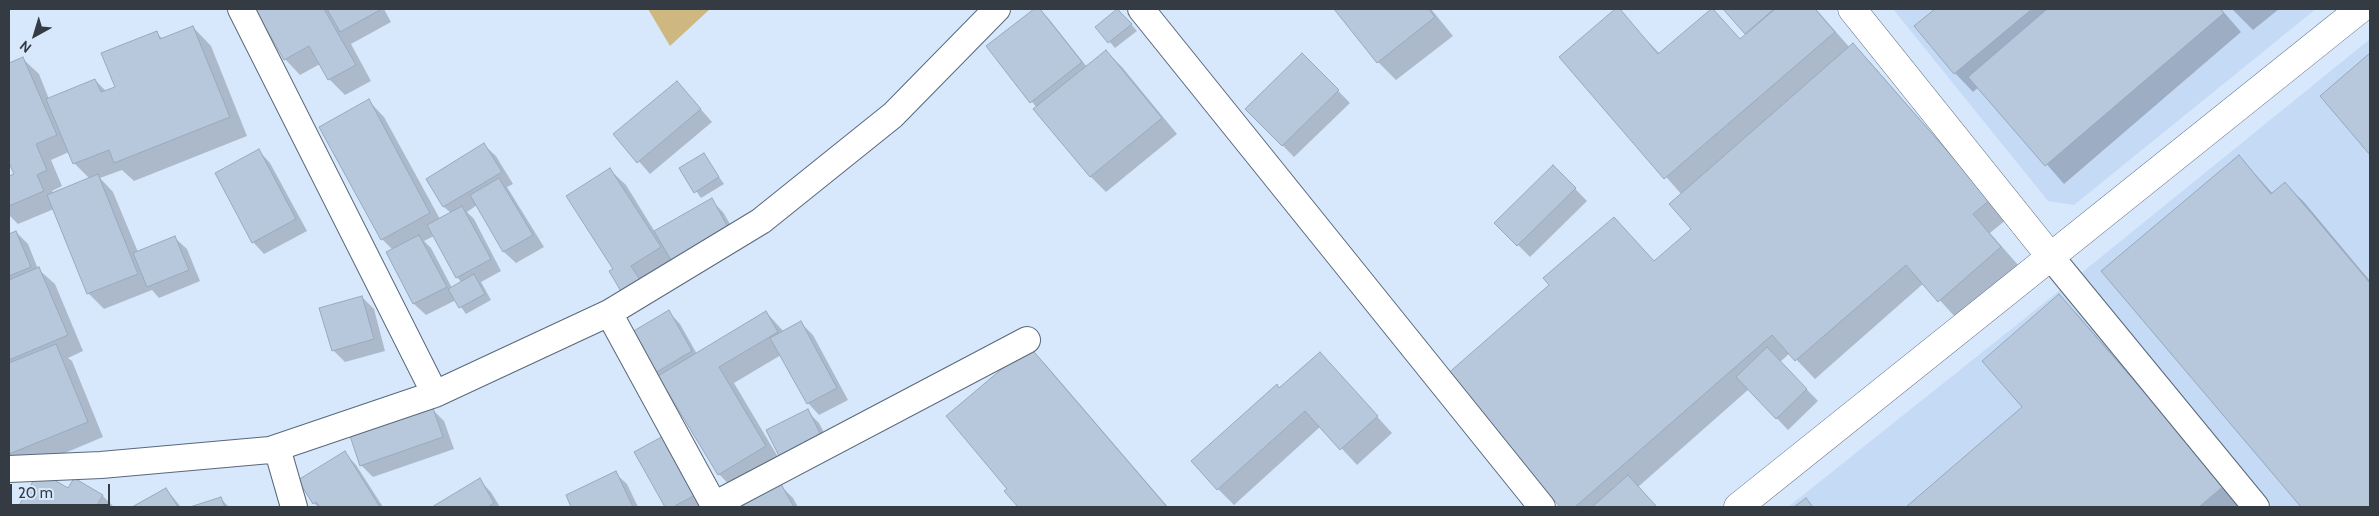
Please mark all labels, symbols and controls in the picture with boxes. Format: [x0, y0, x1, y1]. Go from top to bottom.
north arrow [10, 10, 60, 60]
text: N [16, 37, 35, 57]
scale bar [12, 474, 112, 506]
text: 20 m [18, 484, 53, 502]

